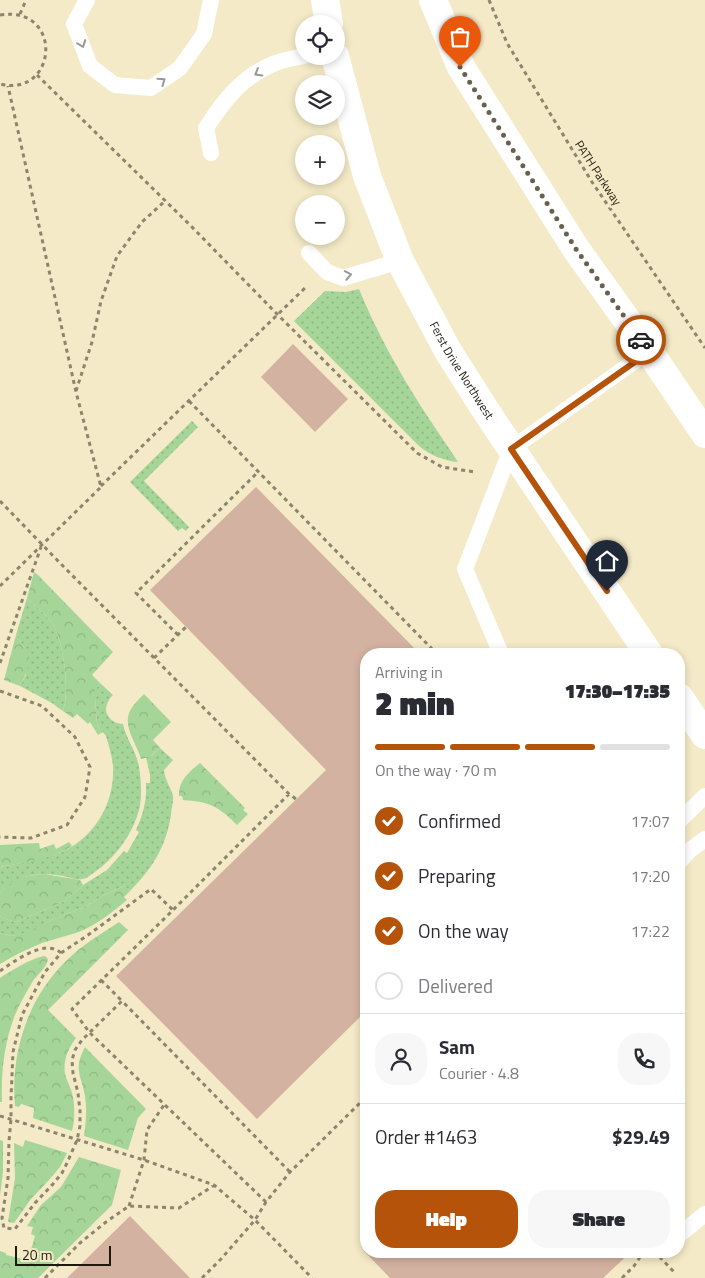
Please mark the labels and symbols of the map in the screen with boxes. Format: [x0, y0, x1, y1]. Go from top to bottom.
pin [439, 16, 481, 67]
one-way arrow [76, 40, 86, 48]
one-way arrow [255, 66, 264, 76]
one-way arrow [156, 78, 165, 87]
street label: PATH Parkway [570, 136, 627, 209]
one-way arrow [344, 271, 353, 281]
courier [616, 315, 666, 365]
street label: Ferst Drive Northwest [425, 318, 499, 424]
pin [586, 540, 628, 591]
scale bar [15, 1243, 111, 1266]

